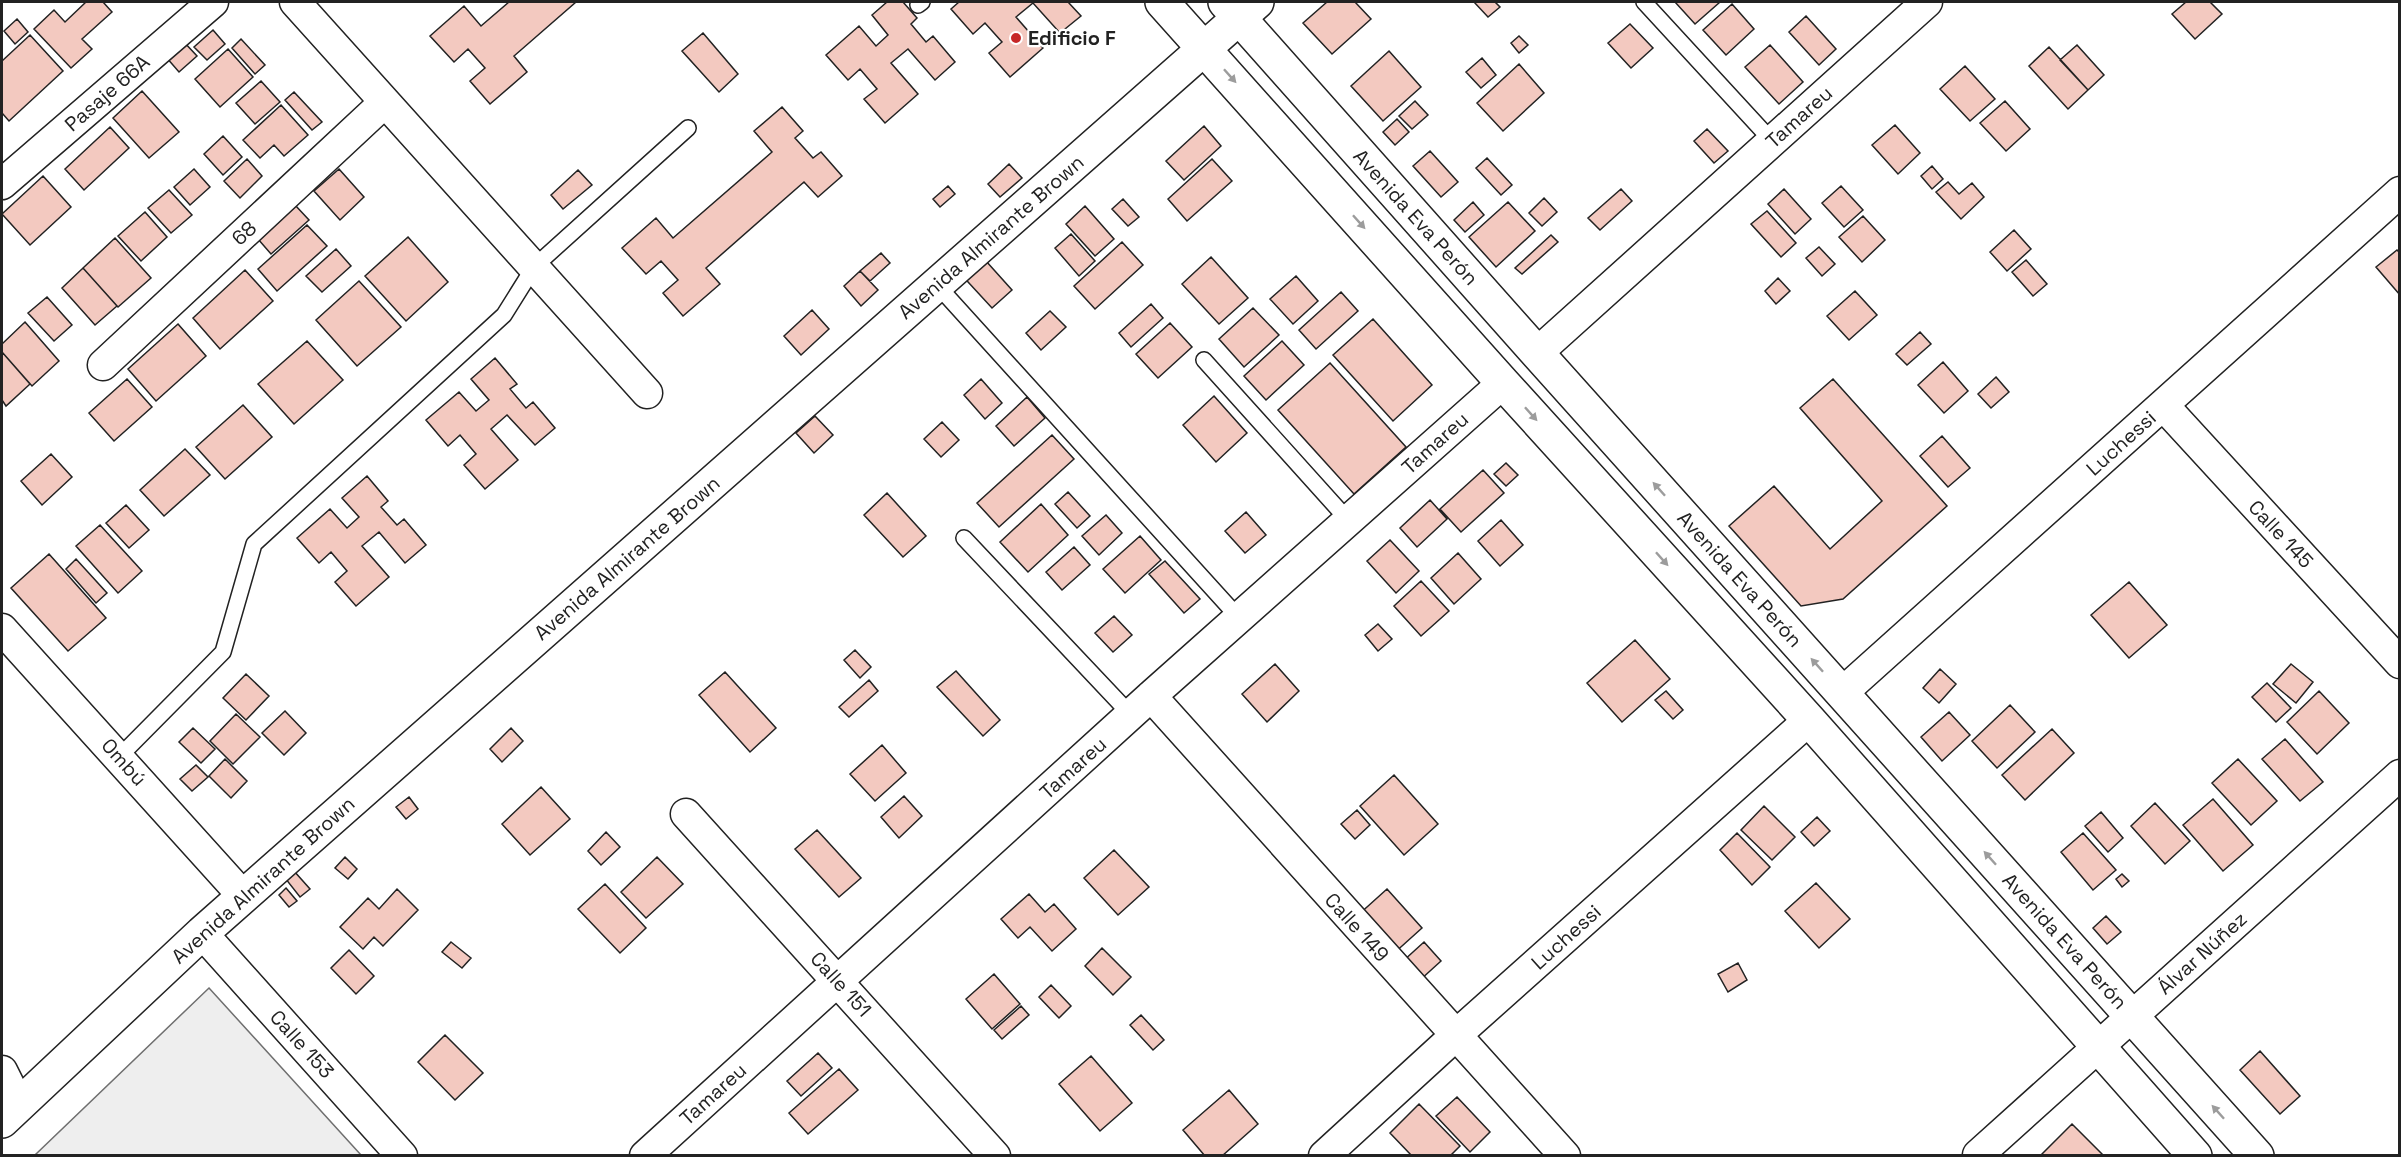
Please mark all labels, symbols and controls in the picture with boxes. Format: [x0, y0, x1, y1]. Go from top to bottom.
place label: Edificio F [1028, 25, 1116, 51]
marker: Edificio F [1009, 31, 1023, 45]
street label: Pasaje 66A [59, 49, 155, 137]
one-way arrow [1223, 68, 1236, 83]
street label: Tamareu [1760, 80, 1838, 154]
street label: Avenida Eva Perón [1348, 143, 1484, 291]
street label: Avenida Almirante Brown [893, 149, 1089, 325]
one-way arrow [1352, 214, 1365, 229]
street label: 68 [226, 215, 262, 251]
street label: Luchessi [2081, 405, 2161, 481]
street label: Tamareu [1396, 406, 1474, 480]
one-way arrow [1524, 406, 1537, 421]
street label: Avenida Almirante Brown [529, 470, 725, 646]
one-way arrow [1653, 482, 1666, 497]
street label: Calle 145 [2243, 494, 2319, 574]
street label: Avenida Eva Perón [1672, 505, 1808, 653]
one-way arrow [1655, 551, 1669, 565]
one-way arrow [1810, 658, 1824, 673]
street label: Tamareu [1034, 731, 1112, 805]
street label: Ombú [96, 733, 152, 791]
street label: Avenida Almirante Brown [166, 791, 360, 969]
one-way arrow [1983, 850, 1997, 865]
street label: Avenida Eva Perón [1997, 867, 2133, 1015]
street label: Calle 149 [1319, 887, 1395, 967]
street label: Luchessi [1526, 899, 1606, 975]
street label: Álvar Núñez [2152, 906, 2252, 1000]
street label: Calle 151 [805, 946, 877, 1022]
street label: Calle 153 [264, 1004, 340, 1084]
street label: Tamareu [674, 1057, 752, 1131]
one-way arrow [2212, 1105, 2225, 1120]

